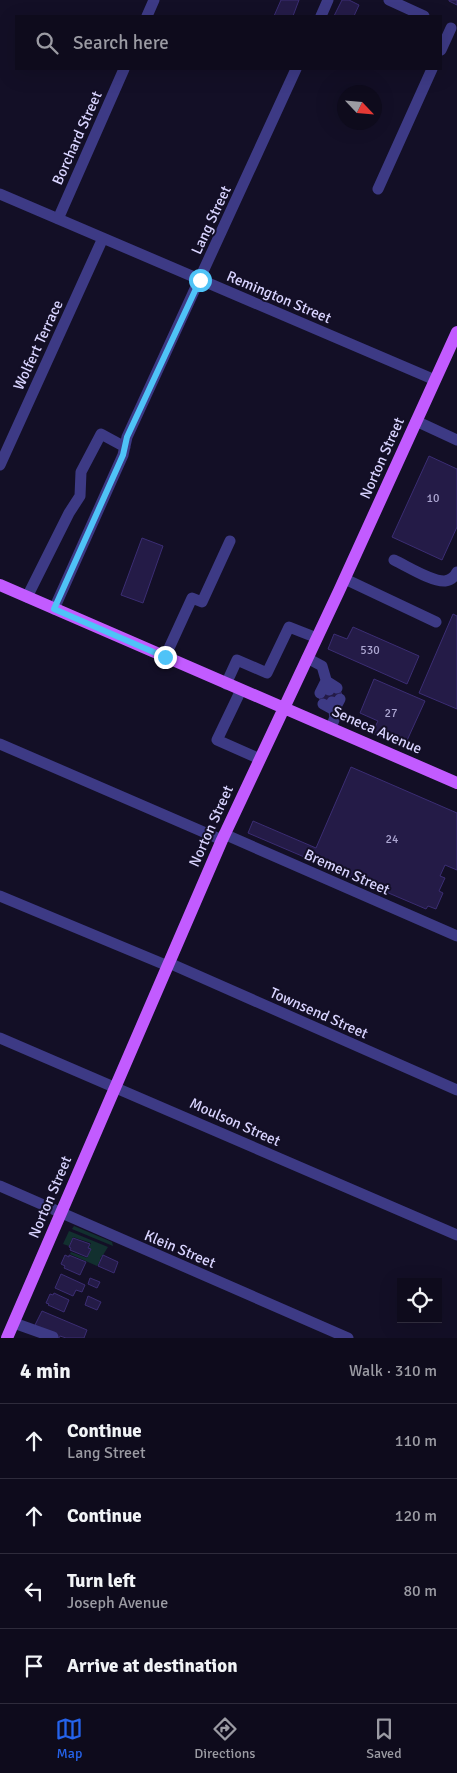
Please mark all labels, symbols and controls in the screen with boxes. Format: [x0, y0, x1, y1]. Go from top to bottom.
search box [15, 15, 442, 70]
icon: search [33, 29, 61, 57]
text: Search here [73, 31, 169, 55]
north arrow [337, 85, 382, 130]
street label: Borchard Street [48, 88, 106, 188]
street label: Lang Street [187, 183, 235, 257]
street label: Remington Street [224, 267, 334, 327]
route start [189, 269, 212, 292]
street label: Wolfert Terrace [9, 297, 67, 393]
street label: Norton Street [356, 414, 408, 502]
house number: 10 [427, 491, 439, 506]
house number: 530 [360, 643, 380, 658]
route end [154, 646, 177, 669]
street label: Seneca Avenue [329, 702, 425, 758]
house number: 27 [385, 706, 397, 721]
street label: Norton Street [185, 782, 237, 870]
house number: 24 [386, 832, 399, 847]
street label: Bremen Street [301, 845, 393, 899]
street label: Townsend Street [267, 983, 371, 1043]
street label: Moulson Street [187, 1094, 283, 1150]
street label: Norton Street [25, 1153, 75, 1241]
street label: Klein Street [142, 1226, 218, 1272]
map controls [397, 1278, 442, 1323]
button: locate [397, 1278, 442, 1323]
text: 4 min [20, 1358, 71, 1384]
text: Walk · 310 m [349, 1361, 437, 1381]
text: Continue [67, 1419, 142, 1443]
icon: ahead [20, 1427, 48, 1455]
text: 110 m [395, 1431, 437, 1451]
text: Lang Street [67, 1443, 146, 1463]
icon: ahead [20, 1502, 48, 1530]
text: Continue [67, 1504, 142, 1528]
text: 120 m [395, 1506, 437, 1526]
text: Turn left [67, 1569, 136, 1593]
icon: left [20, 1577, 48, 1605]
text: 80 m [403, 1581, 437, 1601]
text: Joseph Avenue [67, 1593, 168, 1613]
icon: arrive [20, 1652, 48, 1680]
text: Arrive at destination [67, 1654, 238, 1678]
tab: Map [55, 1715, 83, 1762]
tab: Directions [194, 1715, 255, 1762]
tab: Saved [366, 1715, 402, 1762]

